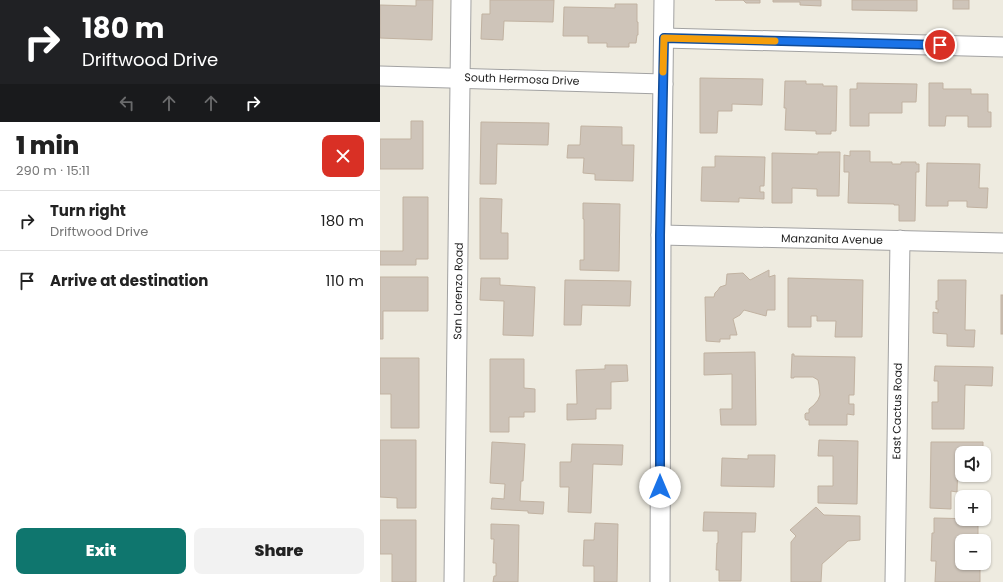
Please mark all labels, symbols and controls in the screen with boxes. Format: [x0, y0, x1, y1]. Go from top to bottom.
text: 180 m [82, 9, 165, 48]
icon: right [16, 16, 68, 68]
pin [923, 28, 957, 62]
icon: arrive [929, 34, 951, 56]
text: Driftwood Drive [82, 47, 218, 72]
street label: South Hermosa Drive [464, 69, 580, 89]
icon: left [116, 92, 138, 114]
icon: ahead [158, 92, 180, 114]
icon: ahead [200, 92, 222, 114]
icon: right [242, 92, 264, 114]
text: 1 min [16, 129, 79, 162]
button: close [322, 135, 364, 177]
text: 290 m · 15:11 [16, 161, 90, 180]
text: Turn right [50, 200, 126, 221]
icon: right [16, 210, 38, 232]
text: 180 m [321, 210, 364, 231]
text: Driftwood Drive [50, 222, 148, 241]
street label: Manzanita Avenue [781, 230, 883, 248]
street label: San Lorenzo Road [449, 242, 467, 340]
icon: arrive [16, 270, 38, 292]
text: Arrive at destination [50, 270, 208, 291]
text: 110 m [326, 270, 364, 291]
street label: East Cactus Road [888, 363, 906, 459]
map controls [955, 446, 991, 570]
button: sound [955, 446, 991, 482]
position arrow [639, 466, 681, 508]
button: + [955, 490, 991, 526]
button: Exit [16, 528, 186, 574]
button: Share [194, 528, 364, 574]
button: − [955, 534, 991, 570]

